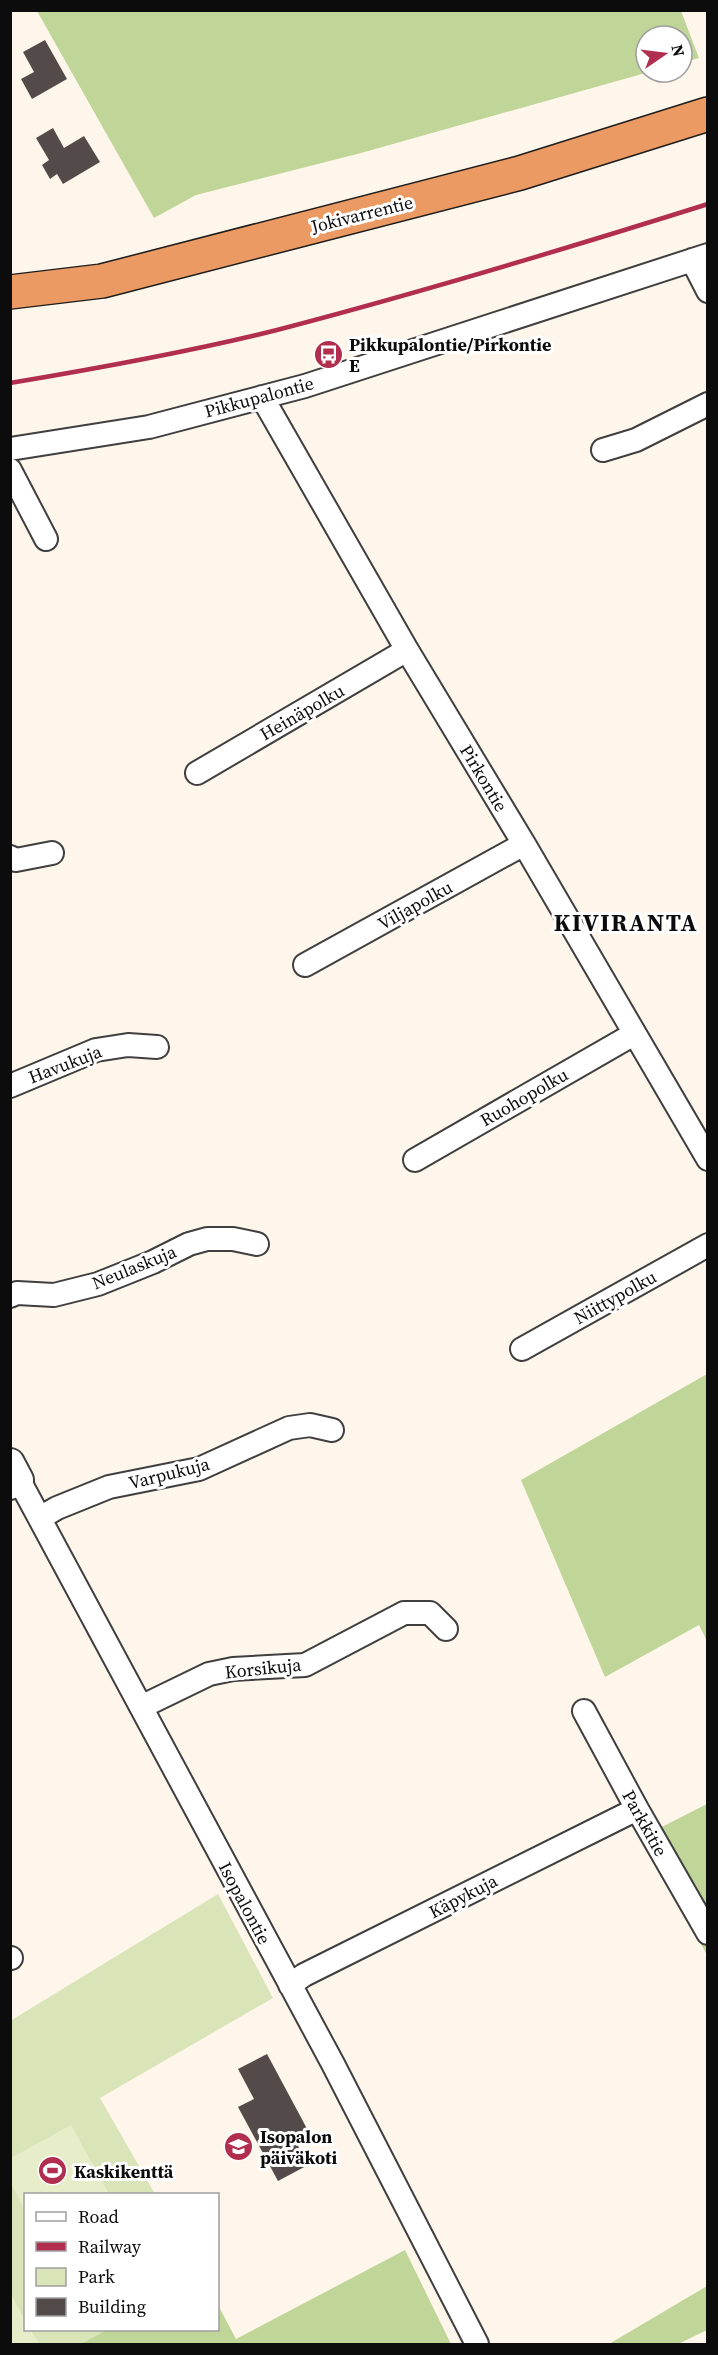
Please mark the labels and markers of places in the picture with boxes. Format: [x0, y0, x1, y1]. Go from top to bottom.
place label: Pikkupalontie/Pirkontie E [349, 332, 551, 378]
bus stop icon: Pikkupalontie/Pirkontie E [312, 338, 344, 370]
place label: Isopalon päiväkoti [260, 2124, 338, 2170]
school or university icon: Isopalon päiväkoti [223, 2130, 255, 2162]
sports icon: Kaskikenttä [37, 2155, 69, 2187]
place label: Kaskikenttä [74, 2159, 174, 2184]

